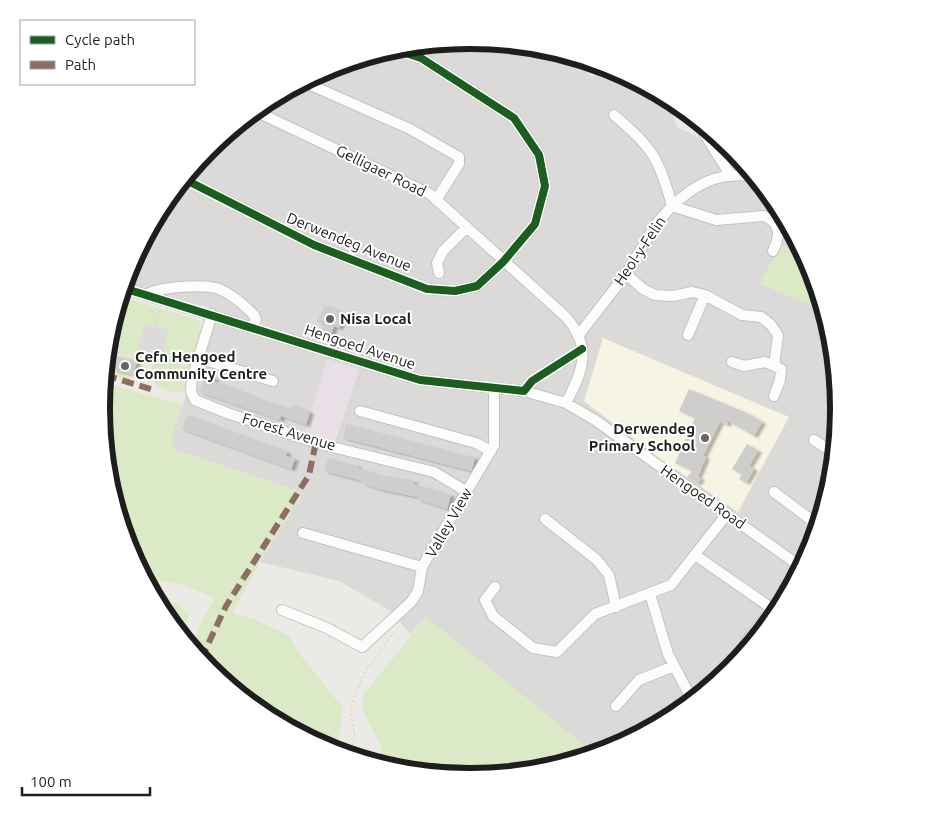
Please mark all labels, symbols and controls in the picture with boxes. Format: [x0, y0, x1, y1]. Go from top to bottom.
legend [20, 20, 195, 85]
text: Cycle path [65, 31, 135, 48]
text: Path [65, 56, 96, 73]
street label: Gelligaer Road [333, 141, 429, 200]
street label: Derwendeg Avenue [284, 209, 414, 274]
street label: Heol-y-Felin [610, 213, 669, 288]
place label: Nisa Local [340, 310, 412, 327]
marker: Nisa Local [324, 313, 336, 325]
street label: Hengoed Avenue [302, 321, 418, 372]
place label: Cefn Hengoed Community Centre [135, 348, 267, 382]
marker: Cefn Hengoed Community Centre [119, 360, 131, 372]
street label: Forest Avenue [240, 409, 338, 454]
place label: Derwendeg Primary School [589, 420, 695, 454]
marker: Derwendeg Primary School [699, 432, 711, 444]
street label: Hengoed Road [658, 461, 749, 532]
street label: Valley View [422, 485, 475, 560]
scale bar [22, 764, 150, 796]
text: 100 m [30, 773, 72, 790]

